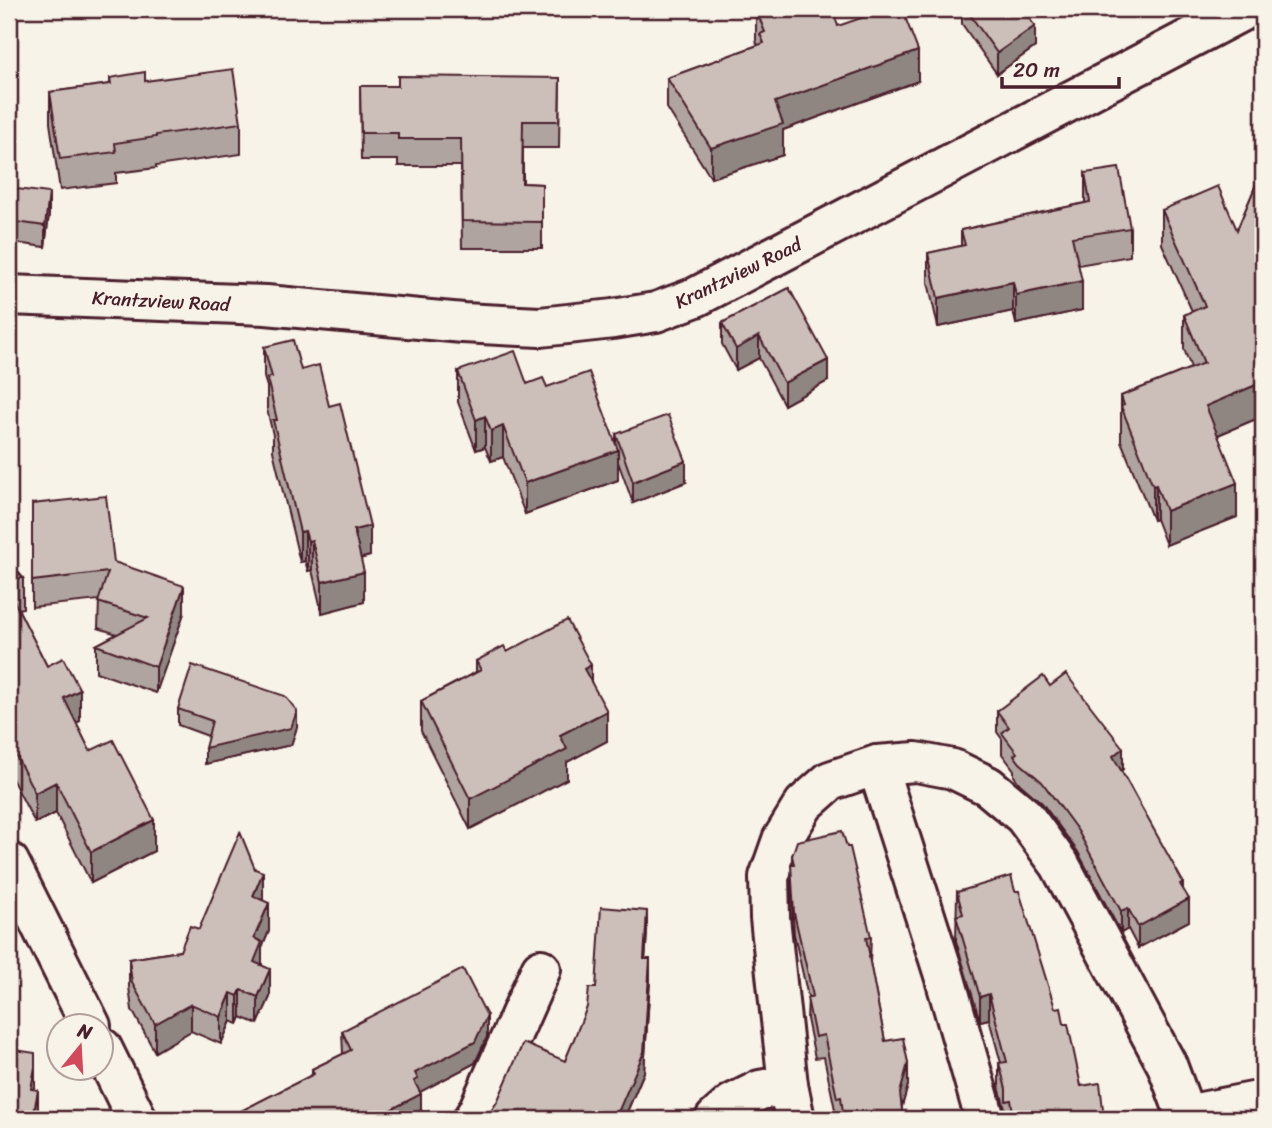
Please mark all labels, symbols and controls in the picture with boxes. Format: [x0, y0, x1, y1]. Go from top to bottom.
scale bar [1002, 46, 1120, 90]
text: 20 m [1013, 51, 1060, 89]
street label: Krantzview Road [669, 227, 809, 318]
street label: Krantzview Road [91, 281, 233, 321]
north arrow [46, 1012, 116, 1082]
text: N [73, 1013, 97, 1049]

